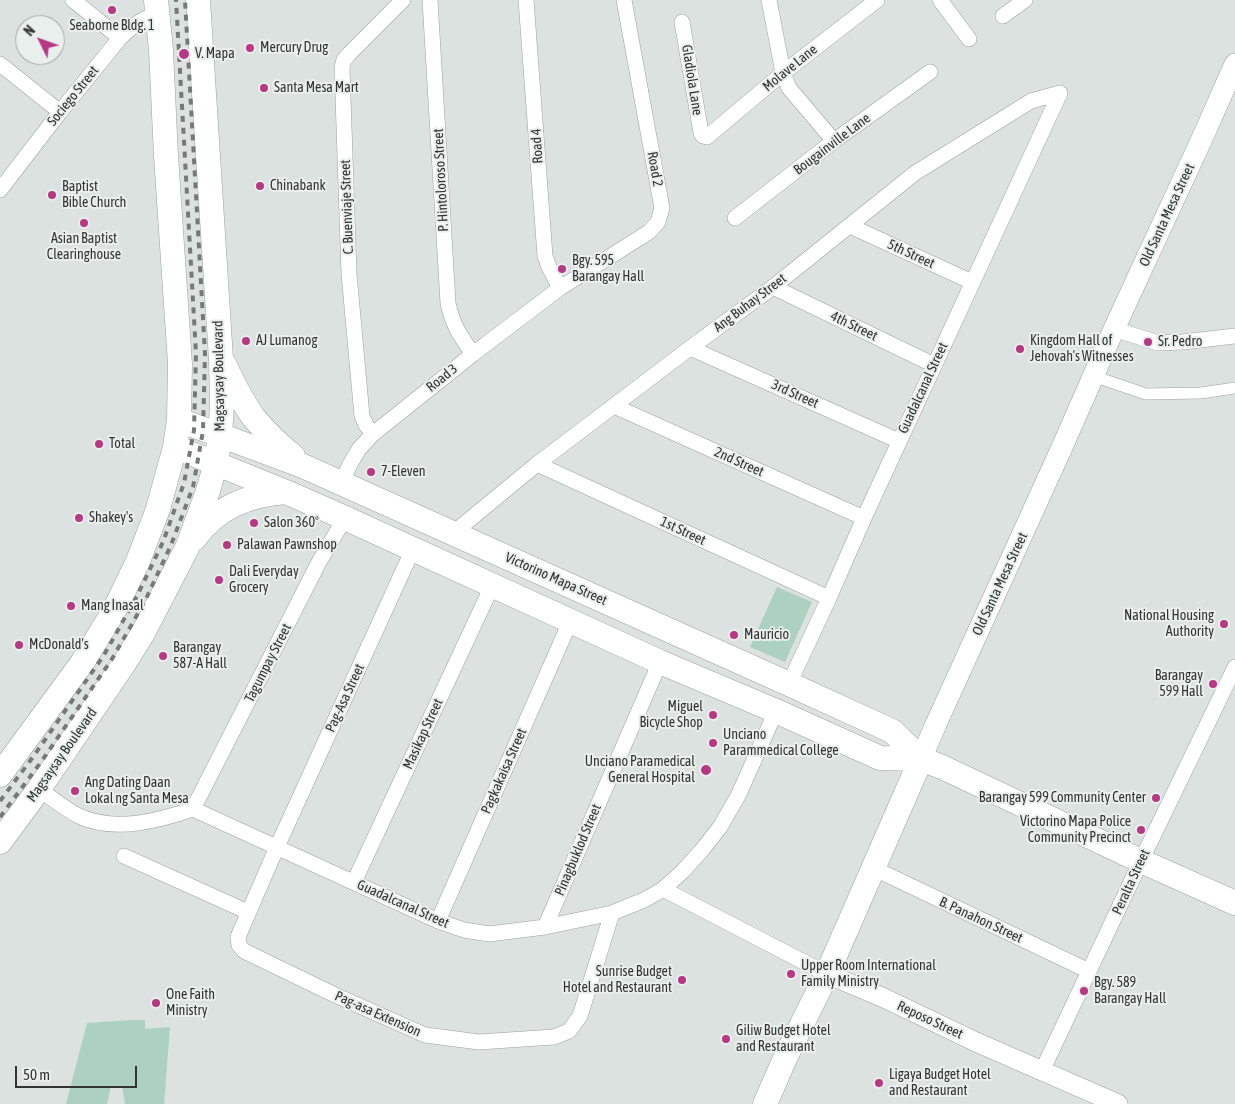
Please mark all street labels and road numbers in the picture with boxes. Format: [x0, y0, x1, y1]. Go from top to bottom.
street label: Molave Lane [759, 41, 821, 95]
street label: Gladiola Lane [678, 43, 706, 117]
street label: Sociego Street [44, 63, 102, 129]
street label: Bougainville Lane [790, 110, 874, 178]
street label: P. Hintoloroso Street [430, 128, 452, 232]
street label: Road 4 [527, 128, 547, 164]
street label: Road 2 [644, 150, 666, 188]
street label: C. Buenviaje Street [337, 159, 357, 255]
street label: Old Santa Mesa Street [1136, 161, 1198, 269]
street label: 5th Street [885, 236, 937, 272]
street label: Ang Buhay Street [710, 270, 790, 336]
street label: 4th Street [828, 307, 880, 345]
street label: Magsaysay Boulevard [210, 320, 228, 432]
street label: Guadalcanal Street [895, 340, 951, 436]
street label: Road 3 [423, 360, 461, 396]
street label: 3rd Street [769, 376, 821, 412]
street label: 2nd Street [712, 444, 766, 480]
street label: 1st Street [658, 513, 708, 549]
street label: Old Santa Mesa Street [969, 530, 1031, 638]
street label: Victorino Mapa Street [502, 549, 610, 609]
street label: Tagumpay Street [241, 621, 295, 705]
street label: Pag-Asa Street [322, 661, 368, 735]
street label: Masikap Street [399, 696, 447, 772]
street label: Magsaysay Boulevard [23, 705, 101, 805]
street label: Pagkakaisa Street [478, 726, 530, 816]
street label: Pinagbuklod Street [551, 802, 605, 898]
street label: Peralta Street [1109, 847, 1153, 917]
street label: Guadalcanal Street [354, 876, 452, 932]
street label: B. Panahon Street [937, 893, 1025, 947]
street label: Pag-asa Extension [332, 987, 424, 1041]
street label: Reposo Street [894, 997, 966, 1043]

